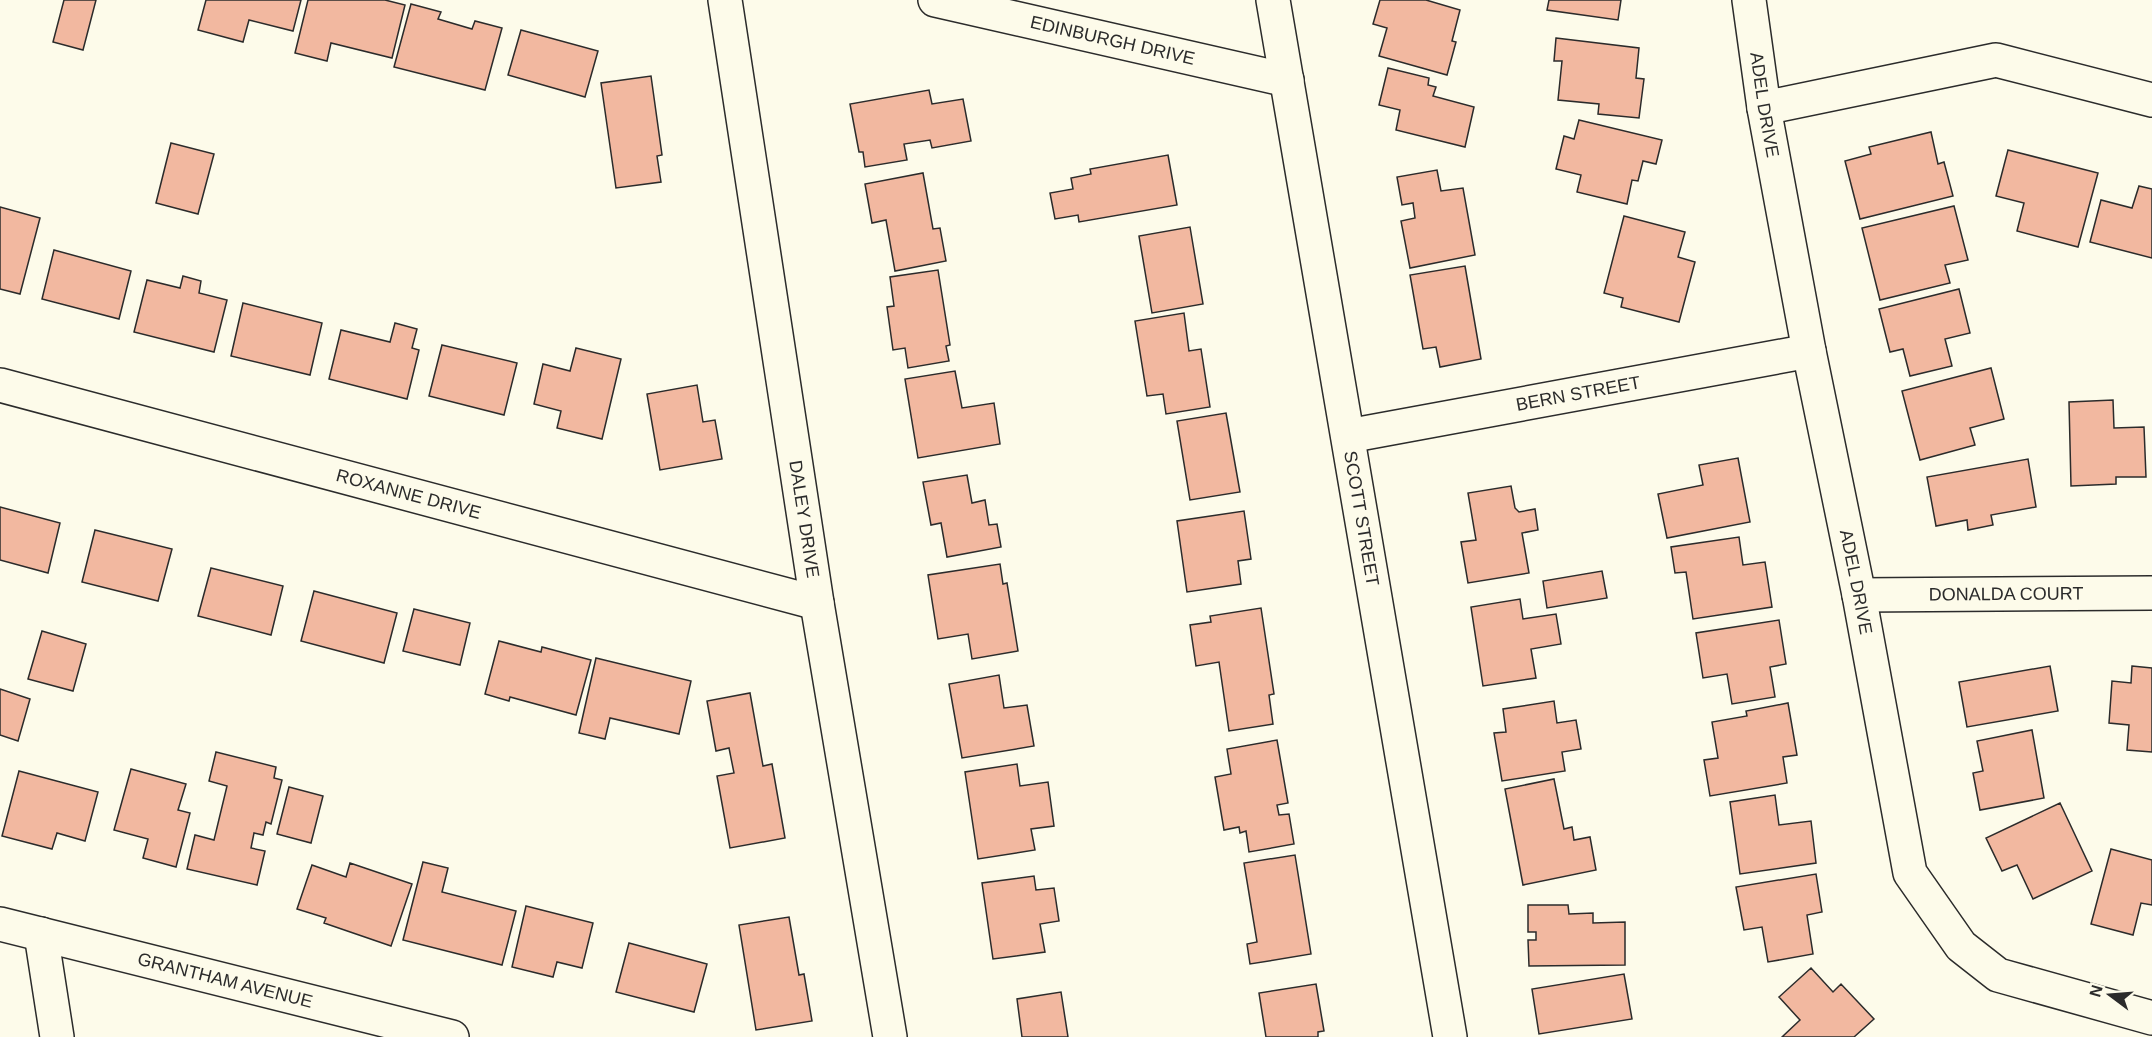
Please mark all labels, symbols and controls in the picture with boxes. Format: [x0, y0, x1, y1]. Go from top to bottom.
street label: EDINBURGH DRIVE [1028, 12, 1197, 69]
street label: ADEL DRIVE [1746, 51, 1783, 159]
street label: BERN STREET [1514, 372, 1642, 415]
street label: SCOTT STREET [1340, 449, 1383, 588]
street label: DALEY DRIVE [785, 459, 823, 579]
street label: ROXANNE DRIVE [334, 465, 483, 523]
street label: ADEL DRIVE [1836, 528, 1876, 636]
street label: DONALDA COURT [1929, 583, 2083, 605]
street label: GRANTHAM AVENUE [135, 949, 315, 1012]
north arrow [2080, 965, 2140, 1025]
text: N [2086, 983, 2106, 999]

